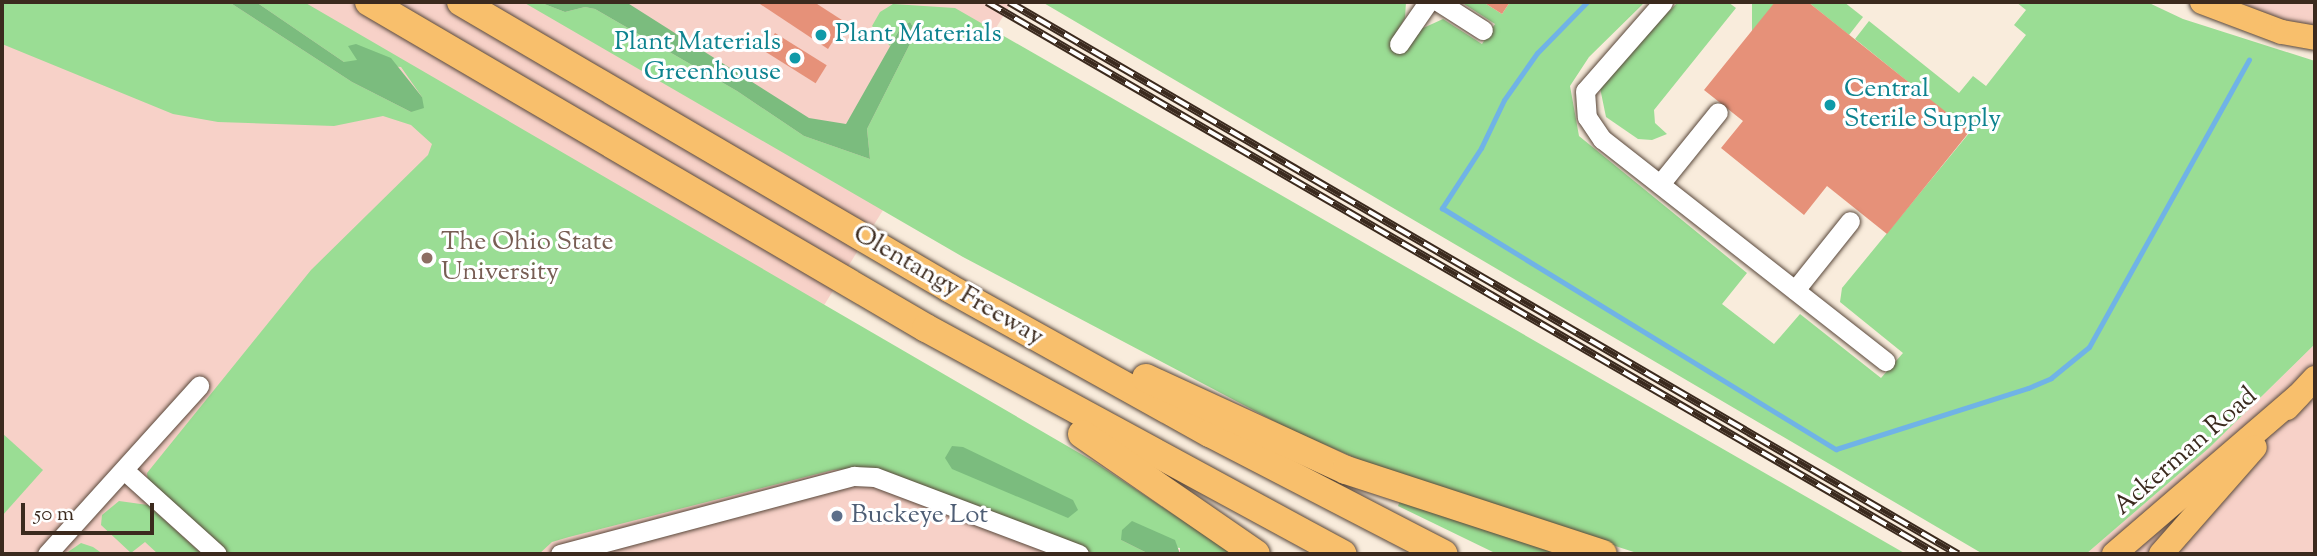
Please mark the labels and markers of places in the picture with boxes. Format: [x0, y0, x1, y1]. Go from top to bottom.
place label: Plant Materials [835, 19, 1002, 51]
place label: Plant Materials Greenhouse [614, 27, 781, 88]
marker: Plant Materials [813, 27, 829, 43]
marker: Plant Materials Greenhouse [787, 50, 803, 66]
place label: Central Sterile Supply [1844, 74, 2001, 136]
marker: Central Sterile Supply [1822, 97, 1838, 113]
place label: The Ohio State University [441, 227, 614, 288]
marker: The Ohio State University [419, 250, 435, 266]
place label: Buckeye Lot [851, 500, 988, 532]
marker: Buckeye Lot [829, 508, 845, 524]

